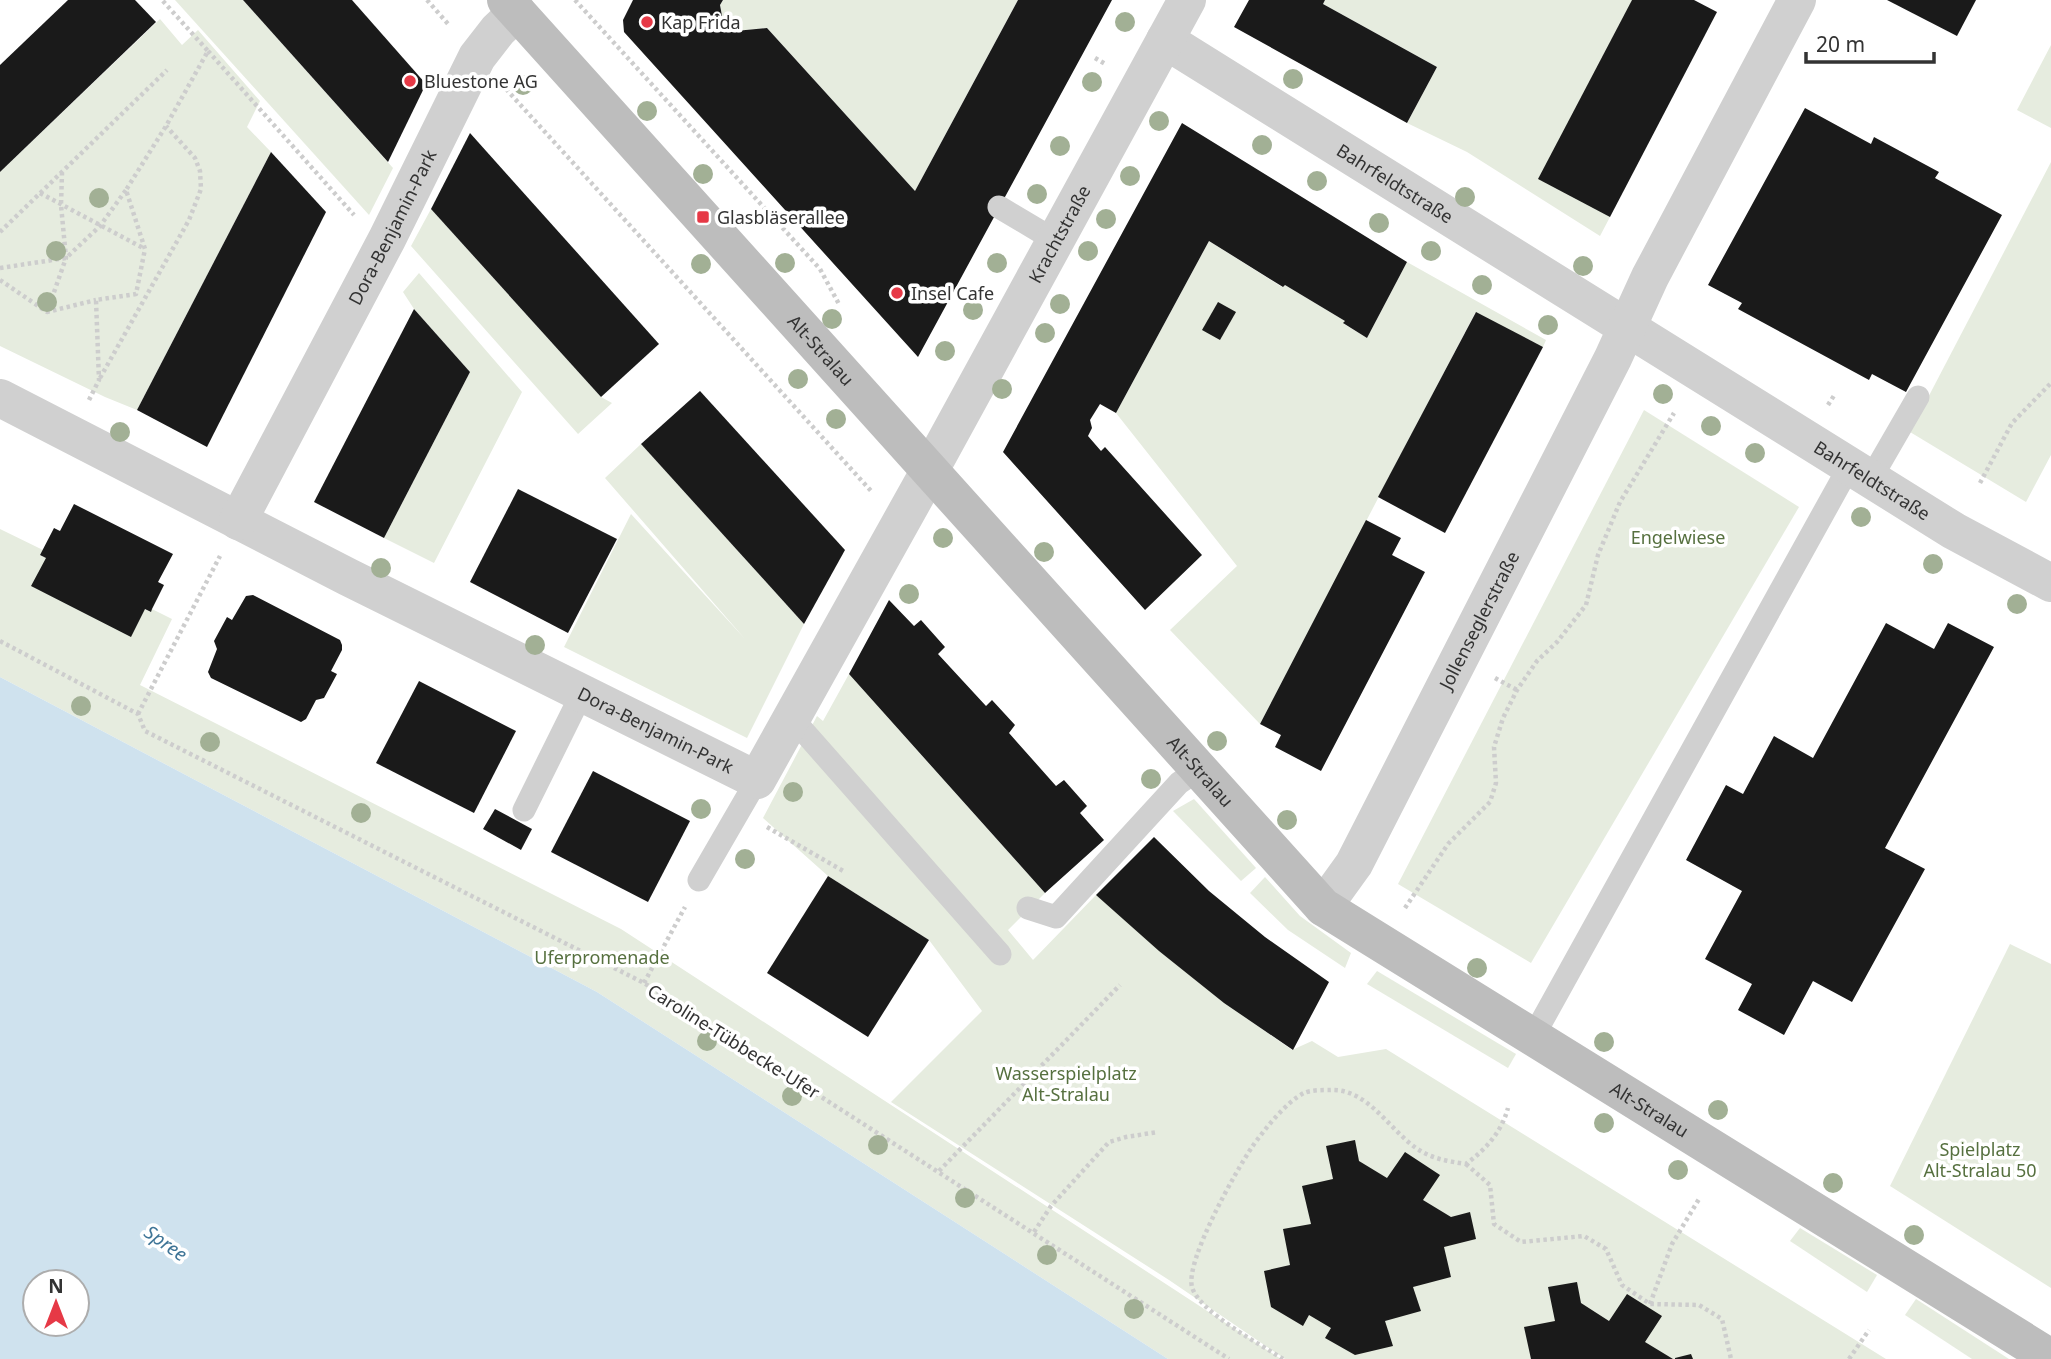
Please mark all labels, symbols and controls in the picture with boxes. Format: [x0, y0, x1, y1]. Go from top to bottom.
place label: Kap Frida [661, 10, 741, 34]
marker: Kap Frida [639, 14, 655, 30]
scale bar [1806, 21, 1934, 65]
text: 20 m [1816, 30, 1865, 58]
place label: Bluestone AG [424, 69, 538, 93]
marker: Bluestone AG [402, 73, 418, 89]
street label: Bahrfeldtstraße [1332, 138, 1458, 228]
street label: Dora-Benjamin-Park [342, 145, 442, 309]
street label: Krachtstraße [1023, 181, 1096, 287]
place label: Glasbläserallee [717, 205, 845, 229]
marker: Glasbläserallee [695, 209, 711, 225]
place label: Insel Cafe [911, 281, 994, 305]
marker: Insel Cafe [889, 285, 905, 301]
street label: Alt-Stralau [783, 309, 860, 391]
street label: Bahrfeldtstraße [1810, 435, 1935, 525]
park label: Engelwiese [1631, 525, 1725, 549]
street label: Jollenseglerstraße [1433, 547, 1524, 695]
street label: Dora-Benjamin-Park [574, 681, 738, 779]
street label: Alt-Stralau [1162, 731, 1239, 812]
park label: Uferpromenade [534, 945, 670, 969]
street label: Caroline-Tübbecke-Ufer [643, 978, 825, 1104]
park label: Wasserspielplatz Alt-Stralau [995, 1061, 1137, 1106]
street label: Alt-Stralau [1606, 1076, 1693, 1143]
park label: Spielplatz Alt-Stralau 50 [1923, 1137, 2037, 1182]
water label: Spree [139, 1219, 193, 1267]
north arrow [21, 1268, 91, 1338]
text: N [48, 1273, 64, 1299]

